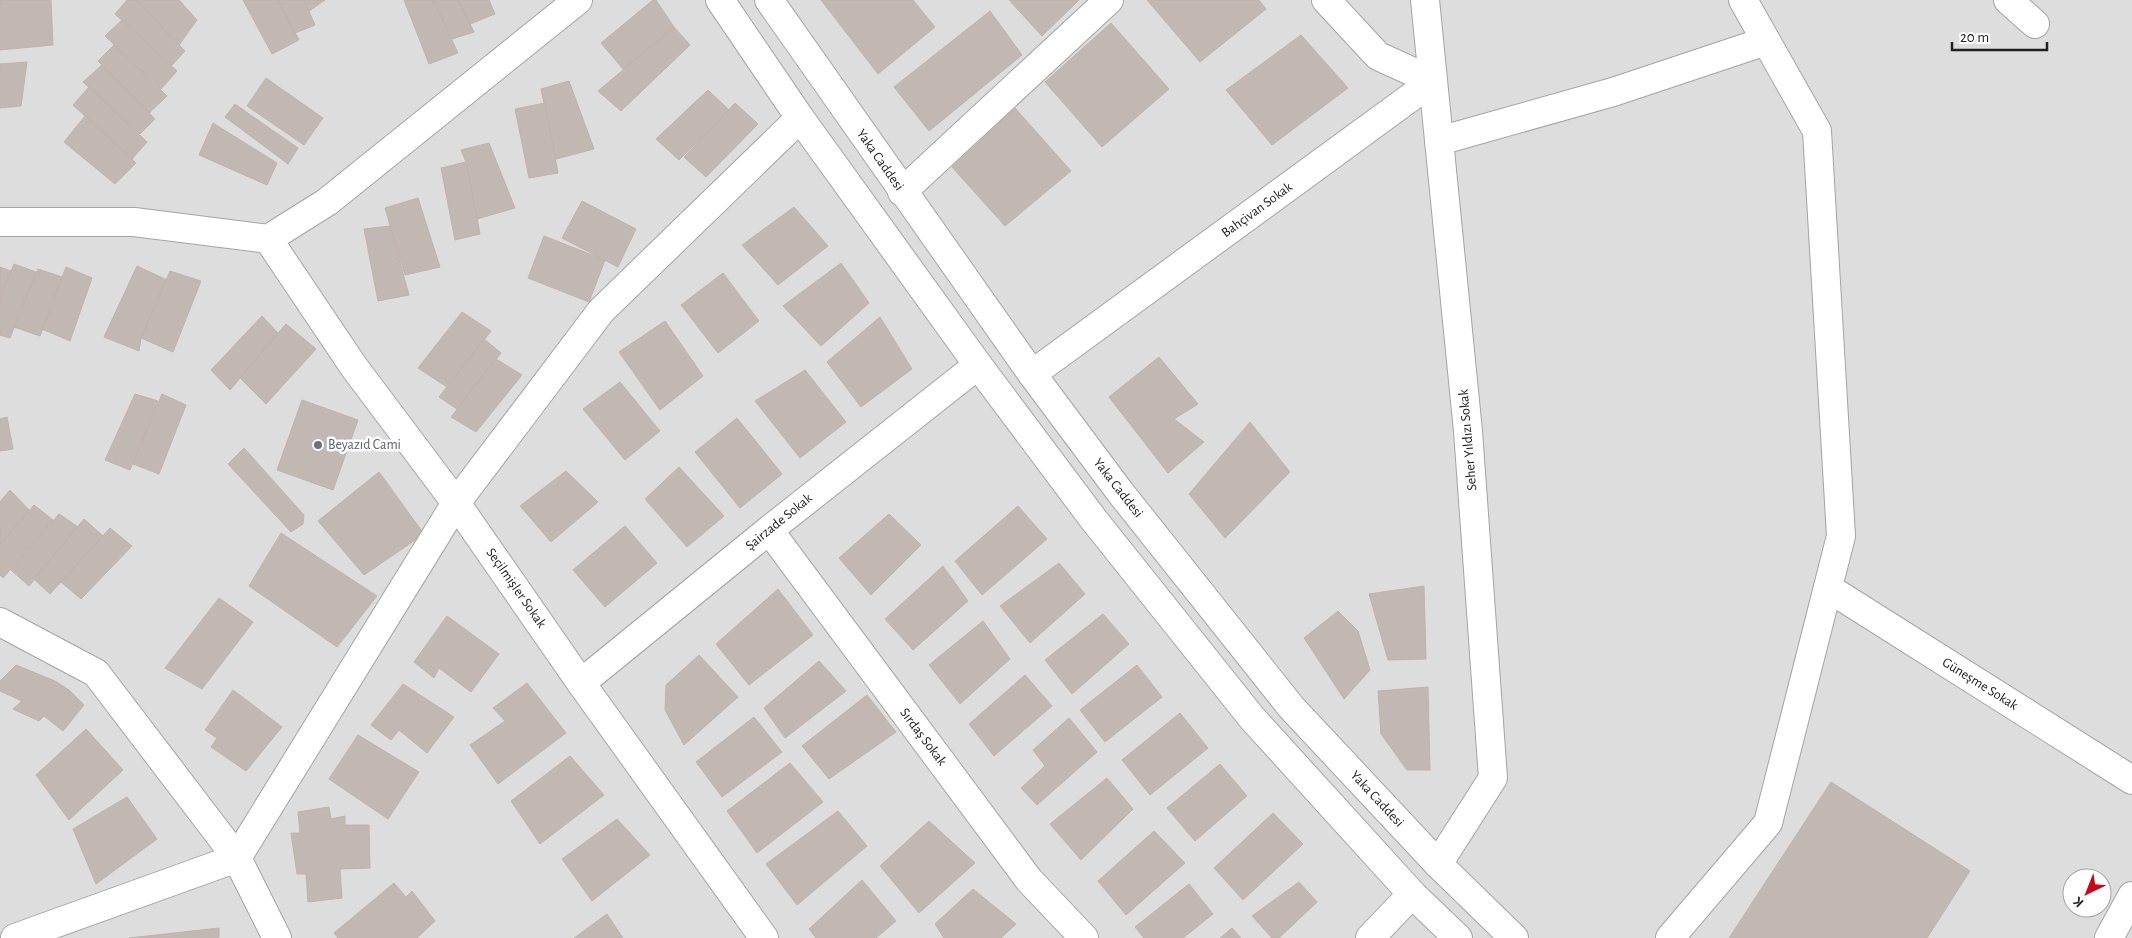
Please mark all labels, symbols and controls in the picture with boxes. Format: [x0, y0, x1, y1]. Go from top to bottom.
scale bar [1952, 20, 2047, 52]
text: 20 m [1960, 30, 1989, 45]
street label: Yaka Caddesi [854, 127, 906, 193]
street label: Bahçivan Sokak [1219, 179, 1295, 240]
street label: Seher Yıldızı Sokak [1457, 388, 1479, 491]
place label: Beyazıd Cami [328, 438, 401, 452]
marker: Beyazıd Cami [312, 439, 324, 451]
street label: Yaka Caddesi [1091, 456, 1145, 520]
street label: Şairzade Sokak [743, 491, 815, 553]
street label: Seçilmişler Sokak [483, 546, 549, 631]
street label: Güneşme Sokak [1940, 655, 2021, 713]
street label: Sırdaş Sokak [897, 706, 949, 769]
street label: Yaka Caddesi [1348, 768, 1406, 830]
north arrow [2062, 868, 2112, 918]
text: K [2070, 893, 2087, 910]

